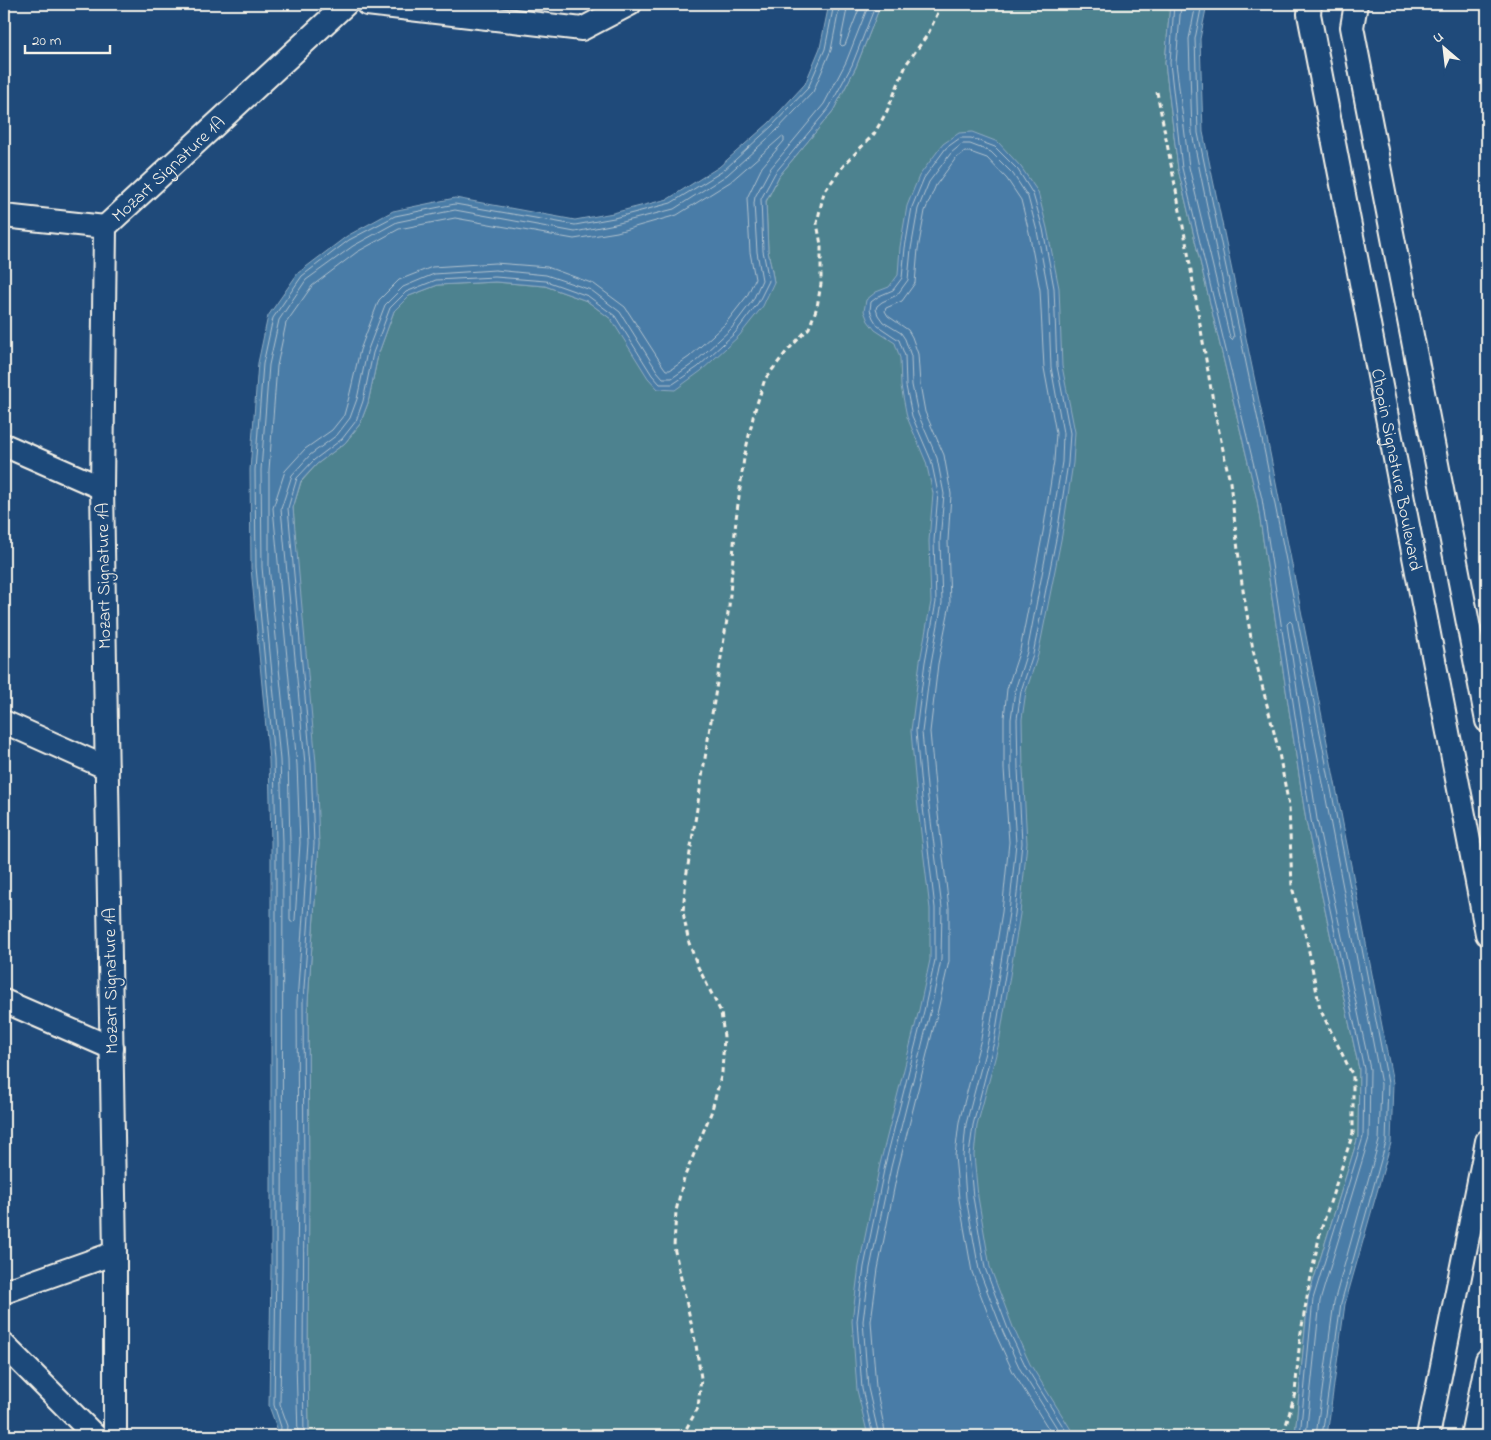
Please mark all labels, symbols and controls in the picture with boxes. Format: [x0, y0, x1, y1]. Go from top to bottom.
scale bar [25, 22, 110, 54]
north arrow [1418, 22, 1468, 72]
text: U [1430, 26, 1448, 49]
text: 20 m [32, 30, 62, 52]
street label: Mozart Signature 1A [107, 111, 232, 229]
street label: Chopin Signature Boulevard [1363, 367, 1427, 573]
street label: Mozart Signature 1A [91, 503, 120, 649]
street label: Mozart Signature 1A [98, 908, 127, 1054]

